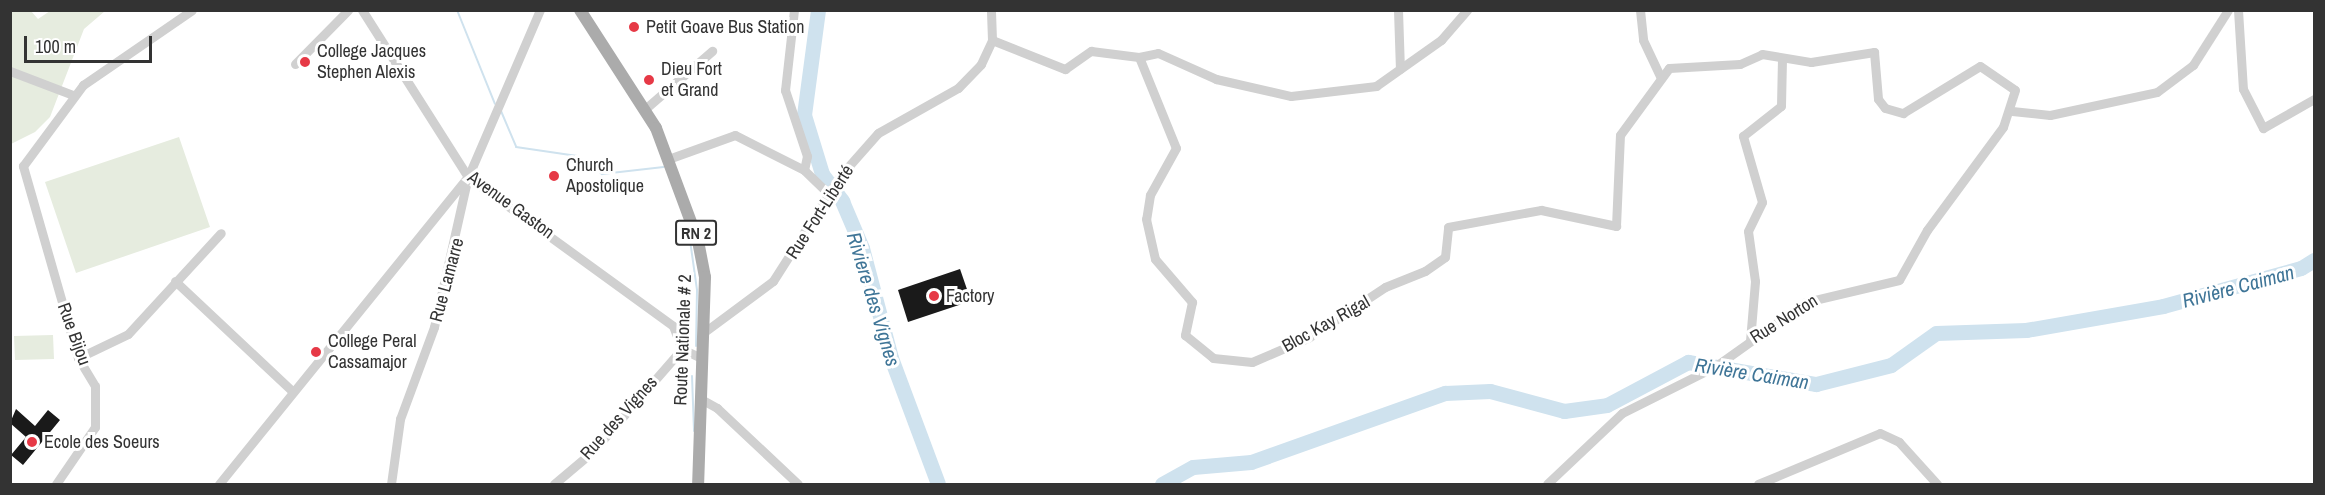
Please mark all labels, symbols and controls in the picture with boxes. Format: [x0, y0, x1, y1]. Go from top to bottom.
place label: Petit Goave Bus Station [646, 16, 804, 38]
marker: Petit Goave Bus Station [627, 20, 641, 34]
scale bar [27, 24, 154, 62]
text: 100 m [35, 34, 76, 59]
place label: College Jacques Stephen Alexis [317, 41, 426, 84]
marker: College Jacques Stephen Alexis [298, 55, 312, 69]
place label: Dieu Fort et Grand [661, 59, 722, 101]
marker: Dieu Fort et Grand [642, 73, 656, 87]
place label: Church Apostolique [566, 155, 644, 198]
street label: Rue Fort-Liberté [782, 161, 858, 263]
street label: Avenue Gaston [464, 166, 558, 244]
marker: Church Apostolique [547, 169, 561, 183]
road number: RN 2 [675, 220, 717, 246]
water label: Riviere des Vignes [842, 229, 906, 369]
street label: Rue Lamarre [425, 236, 469, 324]
water label: Rivière Caiman [2179, 260, 2297, 312]
street label: Route Nationale # 2 [670, 274, 696, 406]
place label: Factory [946, 285, 994, 307]
marker: Factory [927, 289, 941, 303]
street label: Rue Norton [1746, 290, 1822, 348]
street label: Bloc Kay Rigal [1278, 291, 1374, 357]
street label: Rue Bijou [53, 300, 95, 368]
place label: College Peral Cassamajor [328, 331, 417, 374]
marker: College Peral Cassamajor [309, 345, 323, 359]
water label: Rivière Caiman [1693, 352, 1811, 394]
street label: Rue des Vignes [576, 372, 662, 464]
place label: Ecole des Soeurs [44, 431, 160, 453]
marker: Ecole des Soeurs [25, 435, 39, 449]

